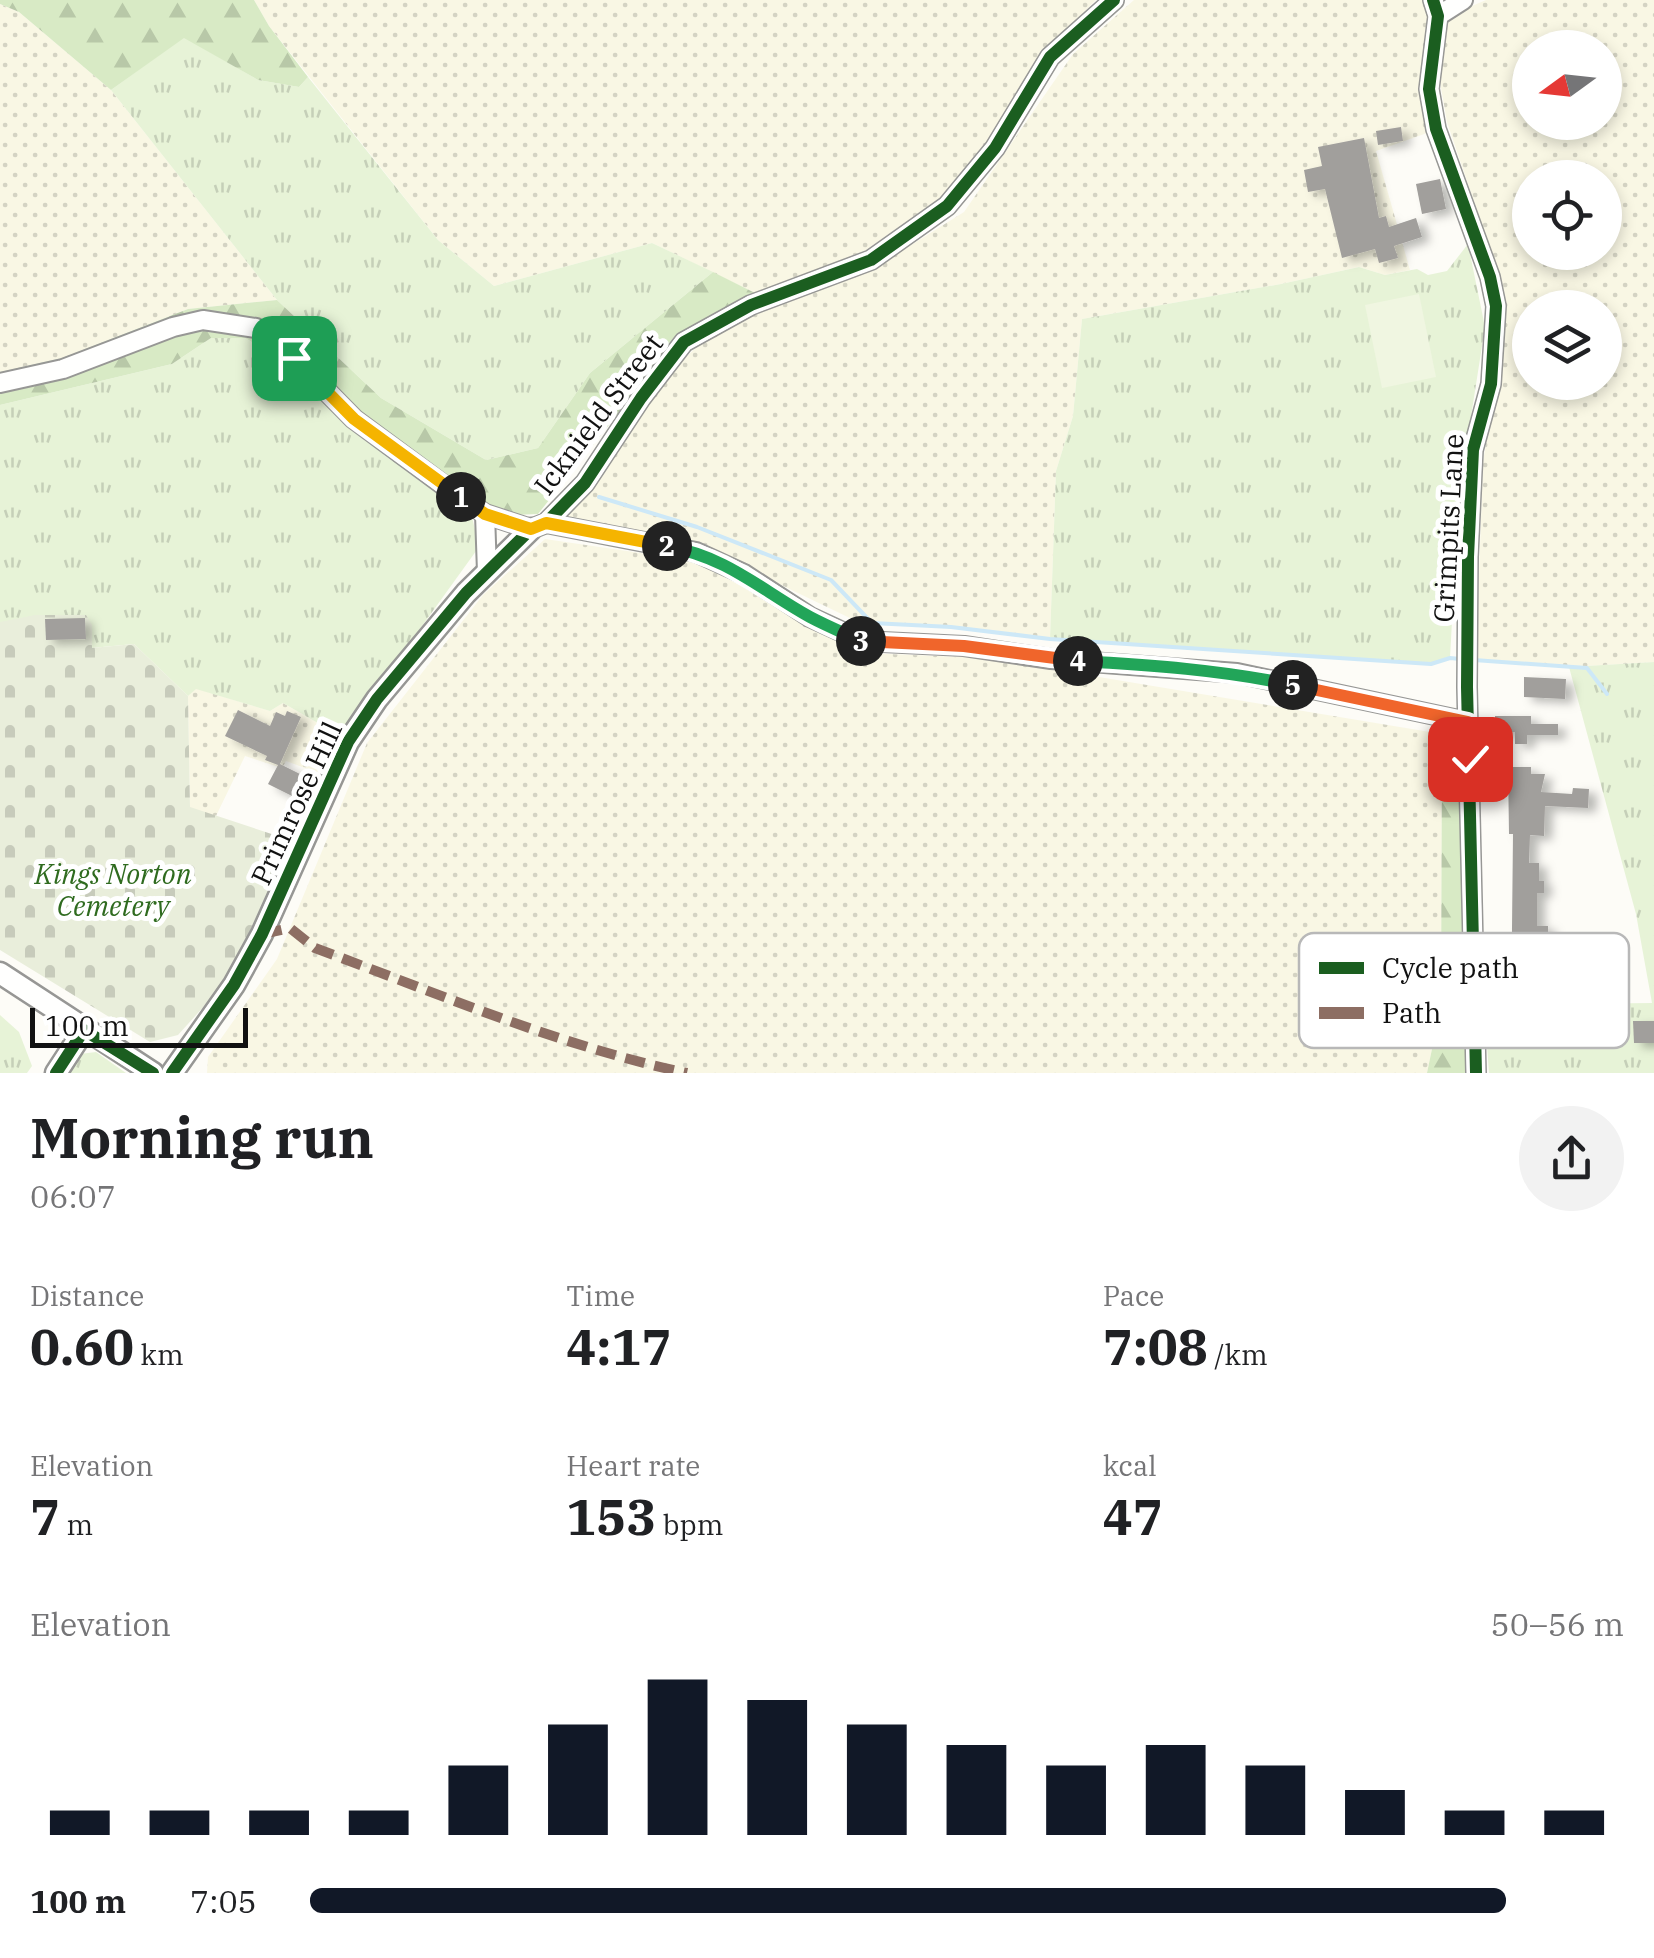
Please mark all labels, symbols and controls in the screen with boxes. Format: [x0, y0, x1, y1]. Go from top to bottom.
north arrow [1512, 30, 1622, 140]
map controls [1512, 30, 1622, 400]
button: locate [1512, 160, 1622, 270]
button: layers [1512, 290, 1622, 400]
pin [252, 316, 337, 401]
street label: Icknield Street [525, 326, 671, 502]
icon: arrive [267, 331, 322, 386]
street label: Grimpits Lane [1425, 433, 1471, 623]
pin: 1 [436, 472, 486, 522]
text: 1 [453, 478, 469, 515]
pin: 2 [642, 521, 692, 571]
text: 2 [659, 527, 675, 564]
pin: 3 [836, 616, 886, 666]
text: 3 [853, 622, 869, 659]
pin: 4 [1053, 636, 1103, 686]
text: 4 [1070, 642, 1086, 679]
pin: 5 [1268, 660, 1318, 710]
text: 5 [1285, 666, 1301, 703]
street label: Primrose Hill [242, 715, 350, 891]
pin [1428, 717, 1513, 802]
icon: check [1443, 732, 1498, 787]
park label: Kings Norton Cemetery [33, 855, 192, 924]
legend [1299, 933, 1629, 1048]
text: Cycle path [1382, 949, 1519, 986]
text: Path [1382, 994, 1441, 1031]
scale bar [30, 1003, 248, 1048]
text: 100 m [45, 1007, 129, 1044]
text: Morning run [30, 1102, 374, 1173]
button: share [1519, 1106, 1624, 1211]
text: 06:07 [30, 1175, 116, 1217]
text: Distance [30, 1277, 144, 1314]
text: Time [566, 1277, 635, 1314]
text: Pace [1103, 1277, 1164, 1314]
text: 0.60 [30, 1314, 134, 1379]
text: 4:17 [566, 1314, 671, 1379]
text: 7:08 [1103, 1314, 1208, 1379]
text: km [134, 1336, 184, 1373]
text: /km [1208, 1336, 1268, 1373]
text: Elevation [30, 1447, 153, 1484]
text: Heart rate [566, 1447, 700, 1484]
text: kcal [1103, 1447, 1157, 1484]
text: 7 [30, 1484, 60, 1549]
text: 153 [566, 1484, 656, 1549]
text: 47 [1103, 1484, 1163, 1549]
text: m [60, 1506, 93, 1543]
text: bpm [656, 1506, 723, 1543]
text: Elevation [30, 1603, 171, 1645]
text: 50–56 m [1490, 1603, 1624, 1645]
text: 100 m [30, 1880, 126, 1922]
text: 7:05 [190, 1880, 257, 1922]

